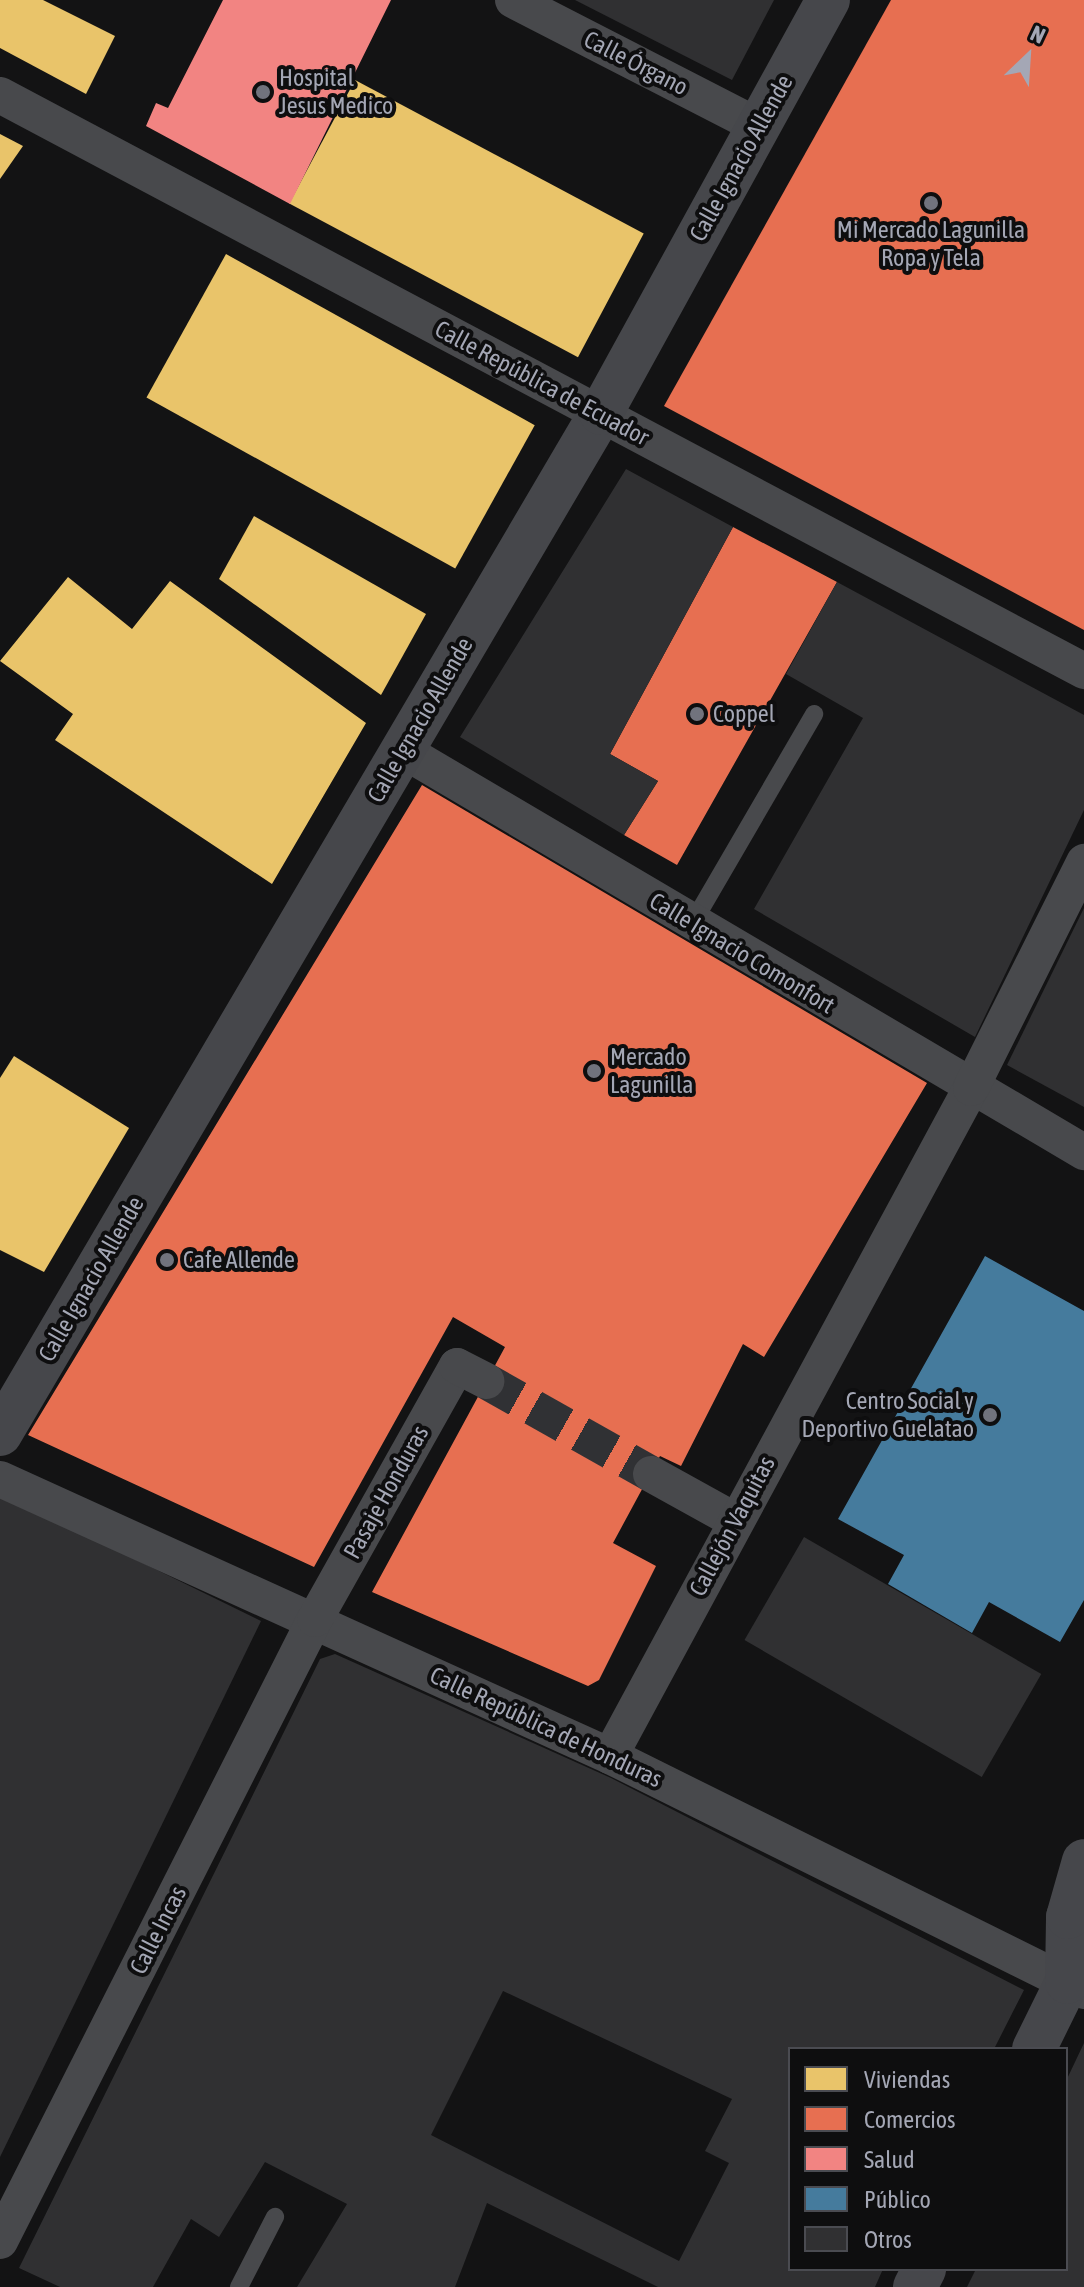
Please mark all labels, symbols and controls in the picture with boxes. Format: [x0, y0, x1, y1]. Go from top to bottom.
north arrow [988, 16, 1068, 96]
text: N [1027, 20, 1050, 49]
street label: Calle Órgano [579, 25, 693, 101]
place label: Hospital Jesus Medico [279, 64, 393, 120]
street label: Calle Ignacio Allende [683, 70, 799, 246]
marker: Hospital Jesus Medico [254, 83, 272, 101]
marker: Mi Mercado Lagunilla Ropa y Tela [922, 194, 940, 212]
place label: Mi Mercado Lagunilla Ropa y Tela [837, 216, 1025, 272]
street label: Calle República de Ecuador [430, 314, 654, 452]
street label: Calle Ignacio Allende [361, 632, 479, 808]
place label: Coppel [713, 700, 775, 728]
marker: Coppel [688, 705, 706, 723]
street label: Calle Ignacio Comonfort [644, 886, 840, 1020]
place label: Mercado Lagunilla [610, 1043, 693, 1099]
marker: Mercado Lagunilla [585, 1062, 603, 1080]
street label: Calle Ignacio Allende [32, 1191, 150, 1367]
place label: Cafe Allende [183, 1246, 295, 1274]
marker: Cafe Allende [158, 1251, 176, 1269]
place label: Centro Social y Deportivo Guelatao [801, 1387, 974, 1443]
marker: Centro Social y Deportivo Guelatao [981, 1406, 999, 1424]
street label: Pasaje Honduras [338, 1420, 434, 1564]
street label: Callejón Vaquitas [683, 1451, 781, 1601]
street label: Calle República de Honduras [425, 1661, 667, 1793]
street label: Calle Incas [124, 1881, 192, 1979]
legend [788, 2047, 1068, 2271]
text: Viviendas [864, 2066, 950, 2093]
text: Comercios [864, 2106, 956, 2133]
text: Salud [864, 2146, 915, 2173]
text: Público [864, 2186, 931, 2213]
text: Otros [864, 2226, 912, 2253]

